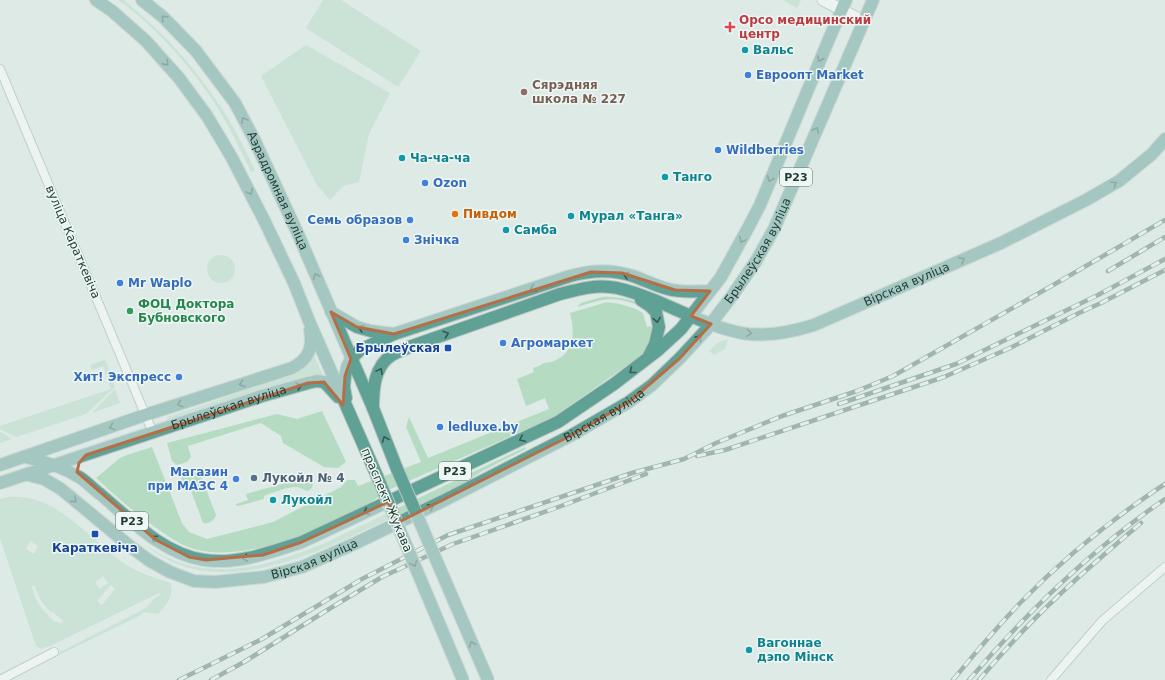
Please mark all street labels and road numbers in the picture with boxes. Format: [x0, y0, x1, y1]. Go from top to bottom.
street label: Аэрадромная вуліца [244, 129, 311, 252]
road number: Р23 [780, 168, 812, 186]
street label: вуліца Караткевіча [43, 183, 103, 301]
street label: Брылеўская вуліца [722, 196, 794, 307]
street label: Вірская вуліца [862, 259, 952, 309]
street label: Брылеўская вуліца [169, 382, 288, 433]
street label: Вірская вуліца [561, 386, 648, 445]
street label: праспект Жукава [359, 446, 415, 554]
road number: Р23 [439, 462, 471, 480]
road number: Р23 [116, 512, 148, 530]
street label: Вірская вуліца [269, 536, 360, 582]

